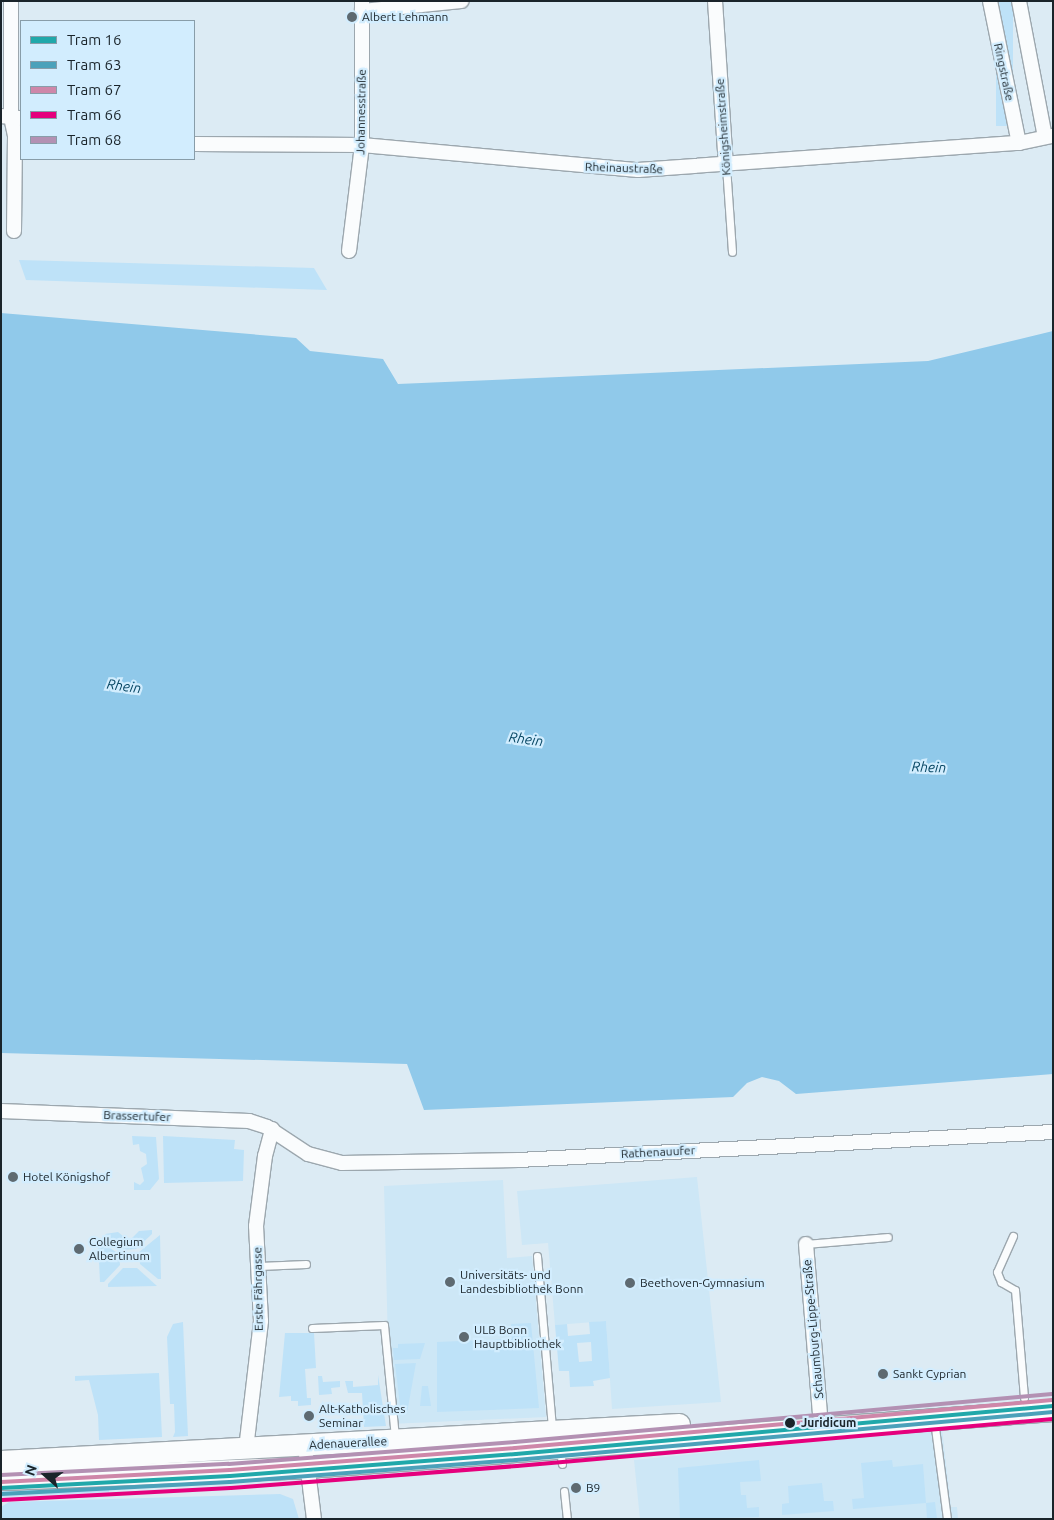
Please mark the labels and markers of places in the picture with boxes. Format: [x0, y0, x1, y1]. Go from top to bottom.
place label: Albert Lehmann [362, 10, 448, 24]
marker: Albert Lehmann [346, 11, 358, 23]
place label: Hotel Königshof [23, 1170, 110, 1184]
marker: Hotel Königshof [7, 1171, 19, 1183]
place label: Collegium Albertinum [89, 1235, 150, 1263]
marker: Collegium Albertinum [73, 1243, 85, 1255]
place label: Universitäts- und Landesbibliothek Bonn [460, 1268, 583, 1296]
marker: Universitäts- und Landesbibliothek Bonn [444, 1276, 456, 1288]
place label: Beethoven-Gymnasium [640, 1276, 765, 1290]
marker: Beethoven-Gymnasium [624, 1277, 636, 1289]
place label: ULB Bonn Hauptbibliothek [474, 1323, 561, 1351]
marker: ULB Bonn Hauptbibliothek [458, 1331, 470, 1343]
place label: Sankt Cyprian [893, 1367, 966, 1381]
marker: Sankt Cyprian [877, 1368, 889, 1380]
place label: Alt-Katholisches Seminar [319, 1402, 405, 1430]
marker: Alt-Katholisches Seminar [303, 1410, 315, 1422]
marker: Juridicum [783, 1416, 797, 1430]
place label: Juridicum [801, 1416, 856, 1430]
place label: B9 [586, 1481, 600, 1495]
marker: B9 [570, 1482, 582, 1494]

